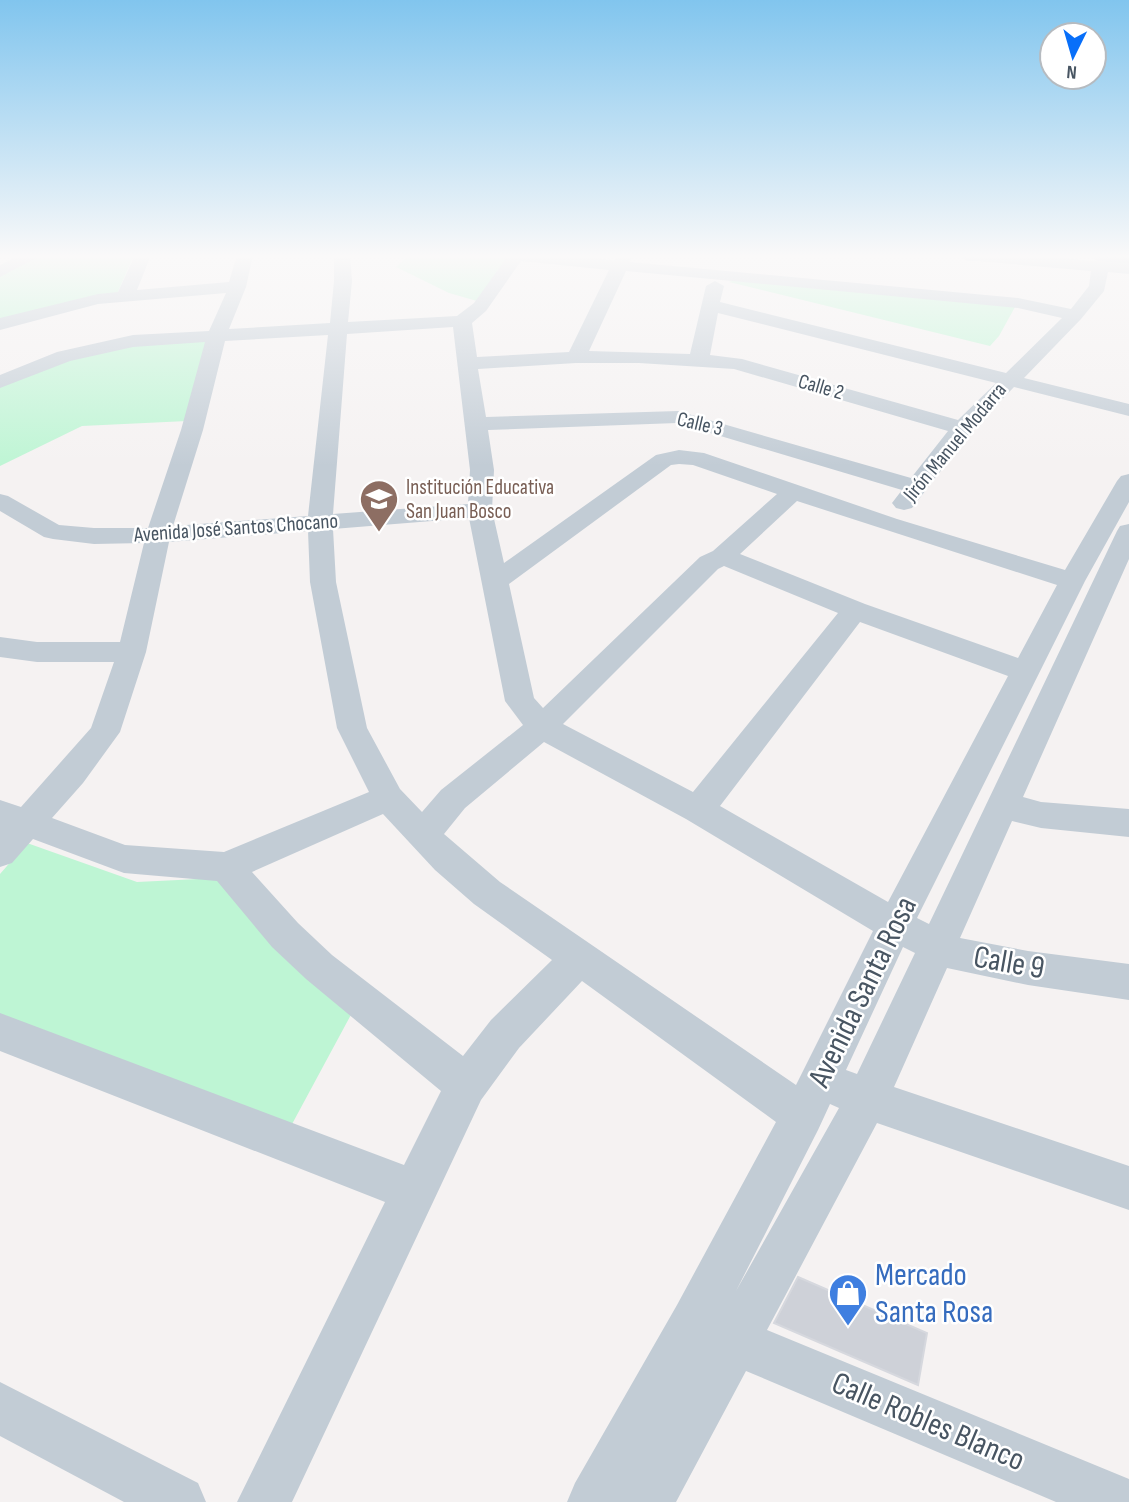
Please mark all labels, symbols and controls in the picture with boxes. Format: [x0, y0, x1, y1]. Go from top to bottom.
north arrow [1038, 21, 1108, 91]
text: N [1066, 60, 1078, 83]
street label: Calle 2 [795, 369, 847, 405]
street label: Jirón Manuel Modarra [898, 378, 1012, 507]
street label: Calle 3 [675, 407, 725, 441]
place label: Institución Educativa San Juan Bosco [406, 475, 554, 524]
school or university icon: Institución Educativa San Juan Bosco [358, 478, 400, 533]
street label: Avenida José Santos Chocano [132, 508, 339, 548]
street label: Avenida Santa Rosa [800, 890, 926, 1094]
street label: Calle 9 [970, 938, 1048, 988]
place label: Mercado Santa Rosa [875, 1256, 993, 1332]
shop icon: Mercado Santa Rosa [827, 1272, 869, 1327]
street label: Calle Robles Blanco [826, 1364, 1030, 1480]

